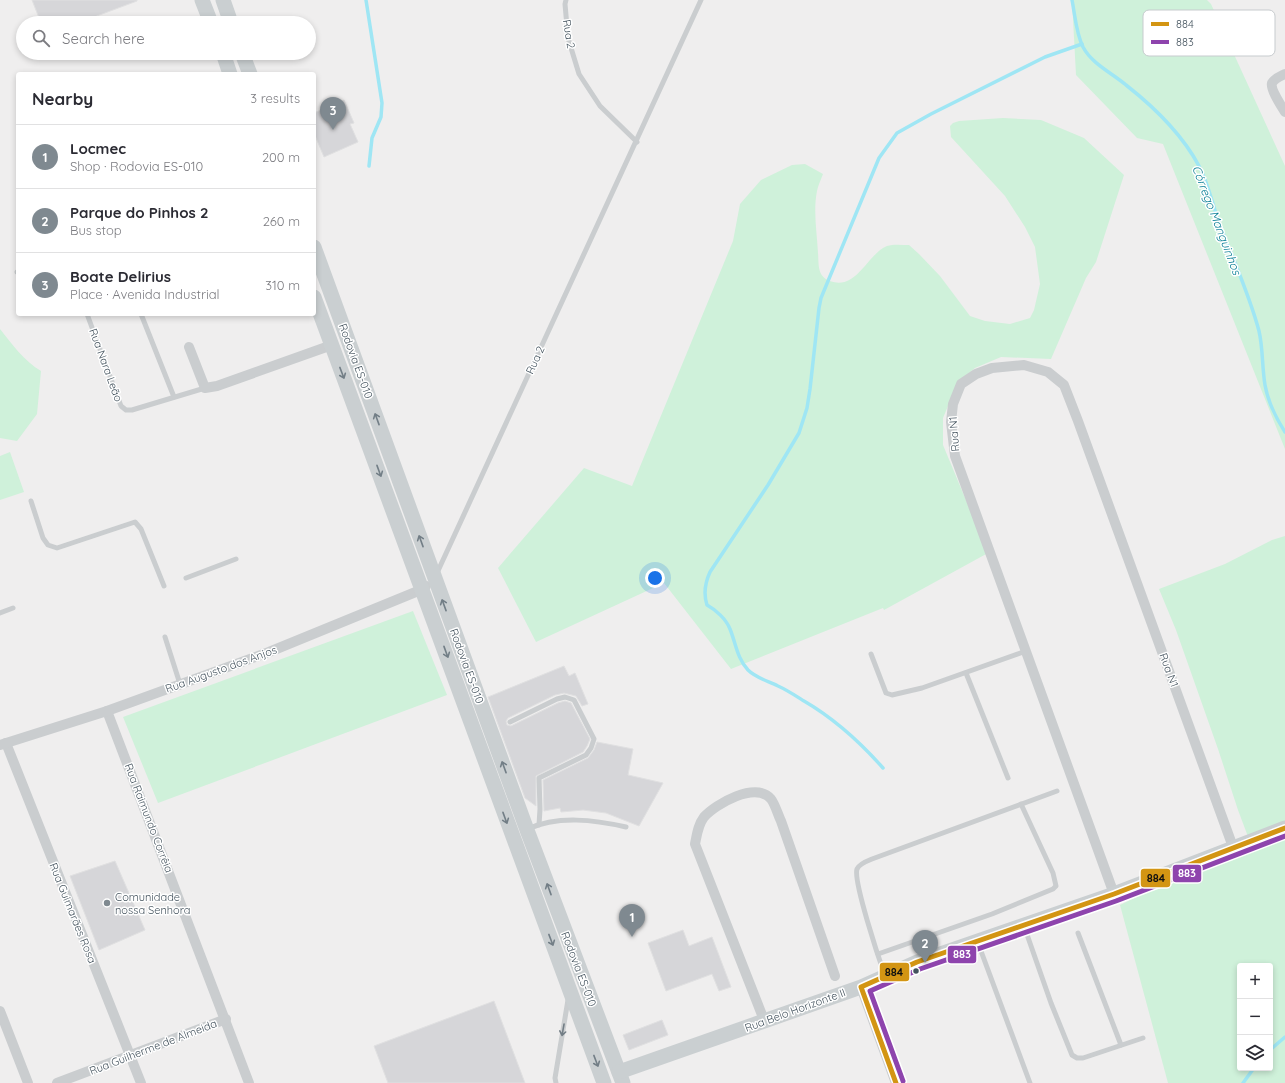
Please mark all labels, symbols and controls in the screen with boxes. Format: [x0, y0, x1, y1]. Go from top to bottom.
legend [1143, 10, 1275, 56]
search box [16, 16, 316, 60]
text: 884 [1176, 17, 1194, 31]
street label: Rua 2 [560, 18, 578, 50]
icon: search [30, 27, 52, 49]
text: Search here [62, 29, 145, 48]
text: 883 [1176, 35, 1194, 49]
text: Nearby [32, 88, 93, 109]
text: 3 results [250, 90, 300, 106]
pin: 3 [320, 97, 346, 130]
text: Locmec [70, 139, 126, 158]
text: 1 [42, 149, 48, 165]
text: 200 m [262, 149, 300, 165]
text: Shop · Rodovia ES-010 [70, 158, 203, 174]
water label: Córrego Manguinhos [1189, 163, 1245, 278]
text: Parque do Pinhos 2 [70, 203, 208, 222]
text: 2 [41, 213, 49, 229]
text: 260 m [263, 213, 300, 229]
text: Bus stop [70, 222, 122, 238]
text: Boate Delirius [70, 267, 171, 286]
text: 3 [42, 277, 48, 293]
text: 310 m [265, 277, 300, 293]
text: Place · Avenida Industrial [70, 286, 220, 302]
street label: Rodovia ES-010 [336, 322, 376, 400]
street label: Rua Nara Leão [86, 326, 126, 404]
street label: Rua 2 [522, 344, 548, 376]
one-way arrow [339, 367, 347, 379]
one-way arrow [372, 413, 380, 425]
street label: Rua N1 [946, 416, 962, 452]
one-way arrow [376, 464, 383, 477]
one-way arrow [417, 535, 424, 548]
your location [645, 568, 665, 588]
one-way arrow [440, 600, 448, 612]
street label: Rodovia ES-010 [447, 627, 487, 705]
street label: Rua Augusto dos Anjos [163, 642, 279, 696]
one-way arrow [442, 646, 450, 658]
street label: Rua N1 [1156, 651, 1182, 689]
street label: Rua Raimundo Corrêia [122, 761, 176, 875]
one-way arrow [499, 761, 507, 773]
one-way arrow [502, 811, 510, 823]
street label: Rua Guimarães Rosa [46, 861, 100, 965]
line badge: 883 [1172, 864, 1202, 883]
text: 883 [1178, 866, 1196, 880]
line badge: 884 [1140, 868, 1171, 888]
text: 884 [1147, 871, 1166, 885]
one-way arrow [545, 884, 553, 896]
place label: Comunidade nossa Senhora [115, 890, 191, 917]
marker: Comunidade nossa Senhora [102, 898, 112, 908]
pin: 1 [619, 904, 645, 937]
street label: Rodovia ES-010 [558, 930, 600, 1008]
pin: 2 [912, 930, 938, 963]
one-way arrow [547, 933, 555, 945]
line badge: 883 [947, 945, 977, 964]
text: 883 [953, 947, 971, 961]
line badge: 884 [879, 962, 910, 982]
map controls [1237, 963, 1273, 1071]
button: + [1237, 963, 1273, 999]
text: 884 [885, 965, 904, 979]
unlabelled marker [911, 966, 921, 976]
street label: Rua Belo Horizonte II [743, 985, 847, 1035]
button: − [1237, 999, 1273, 1035]
street label: Rua Guilherme de Almeida [87, 1016, 219, 1078]
one-way arrow [559, 1023, 567, 1036]
button: layers [1237, 1035, 1273, 1071]
one-way arrow [593, 1055, 601, 1067]

